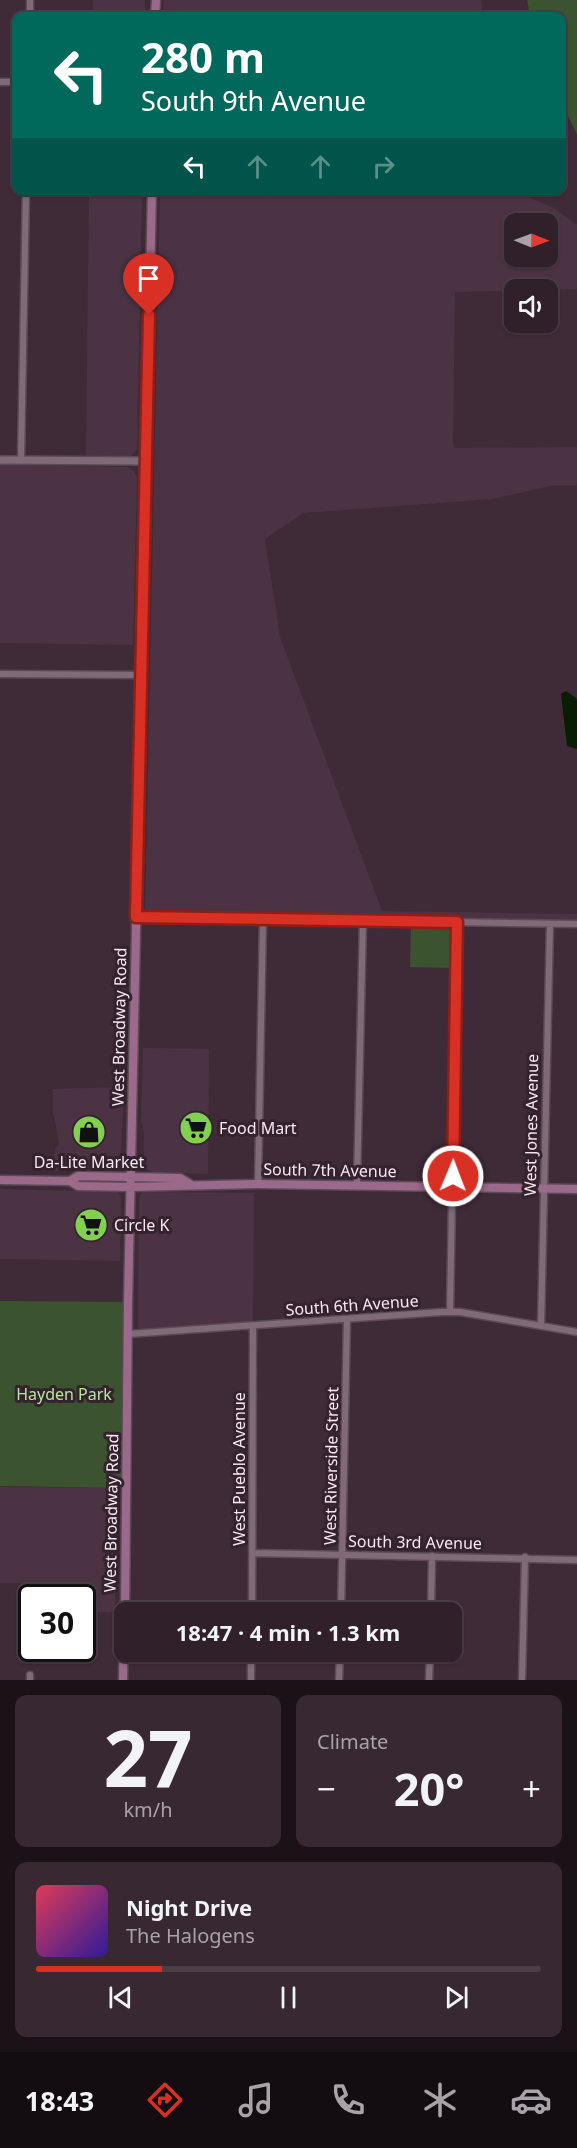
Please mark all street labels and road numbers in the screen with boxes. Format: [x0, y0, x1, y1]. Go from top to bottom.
street label: West Broadway Road [107, 947, 131, 1107]
street label: West Jones Avenue [519, 1054, 543, 1196]
street label: South 7th Avenue [263, 1158, 397, 1182]
street label: South 6th Avenue [285, 1289, 419, 1321]
street label: West Riverside Street [319, 1386, 343, 1545]
street label: West Pueblo Avenue [228, 1392, 250, 1546]
street label: West Broadway Road [99, 1433, 123, 1593]
street label: South 3rd Avenue [348, 1530, 482, 1554]

